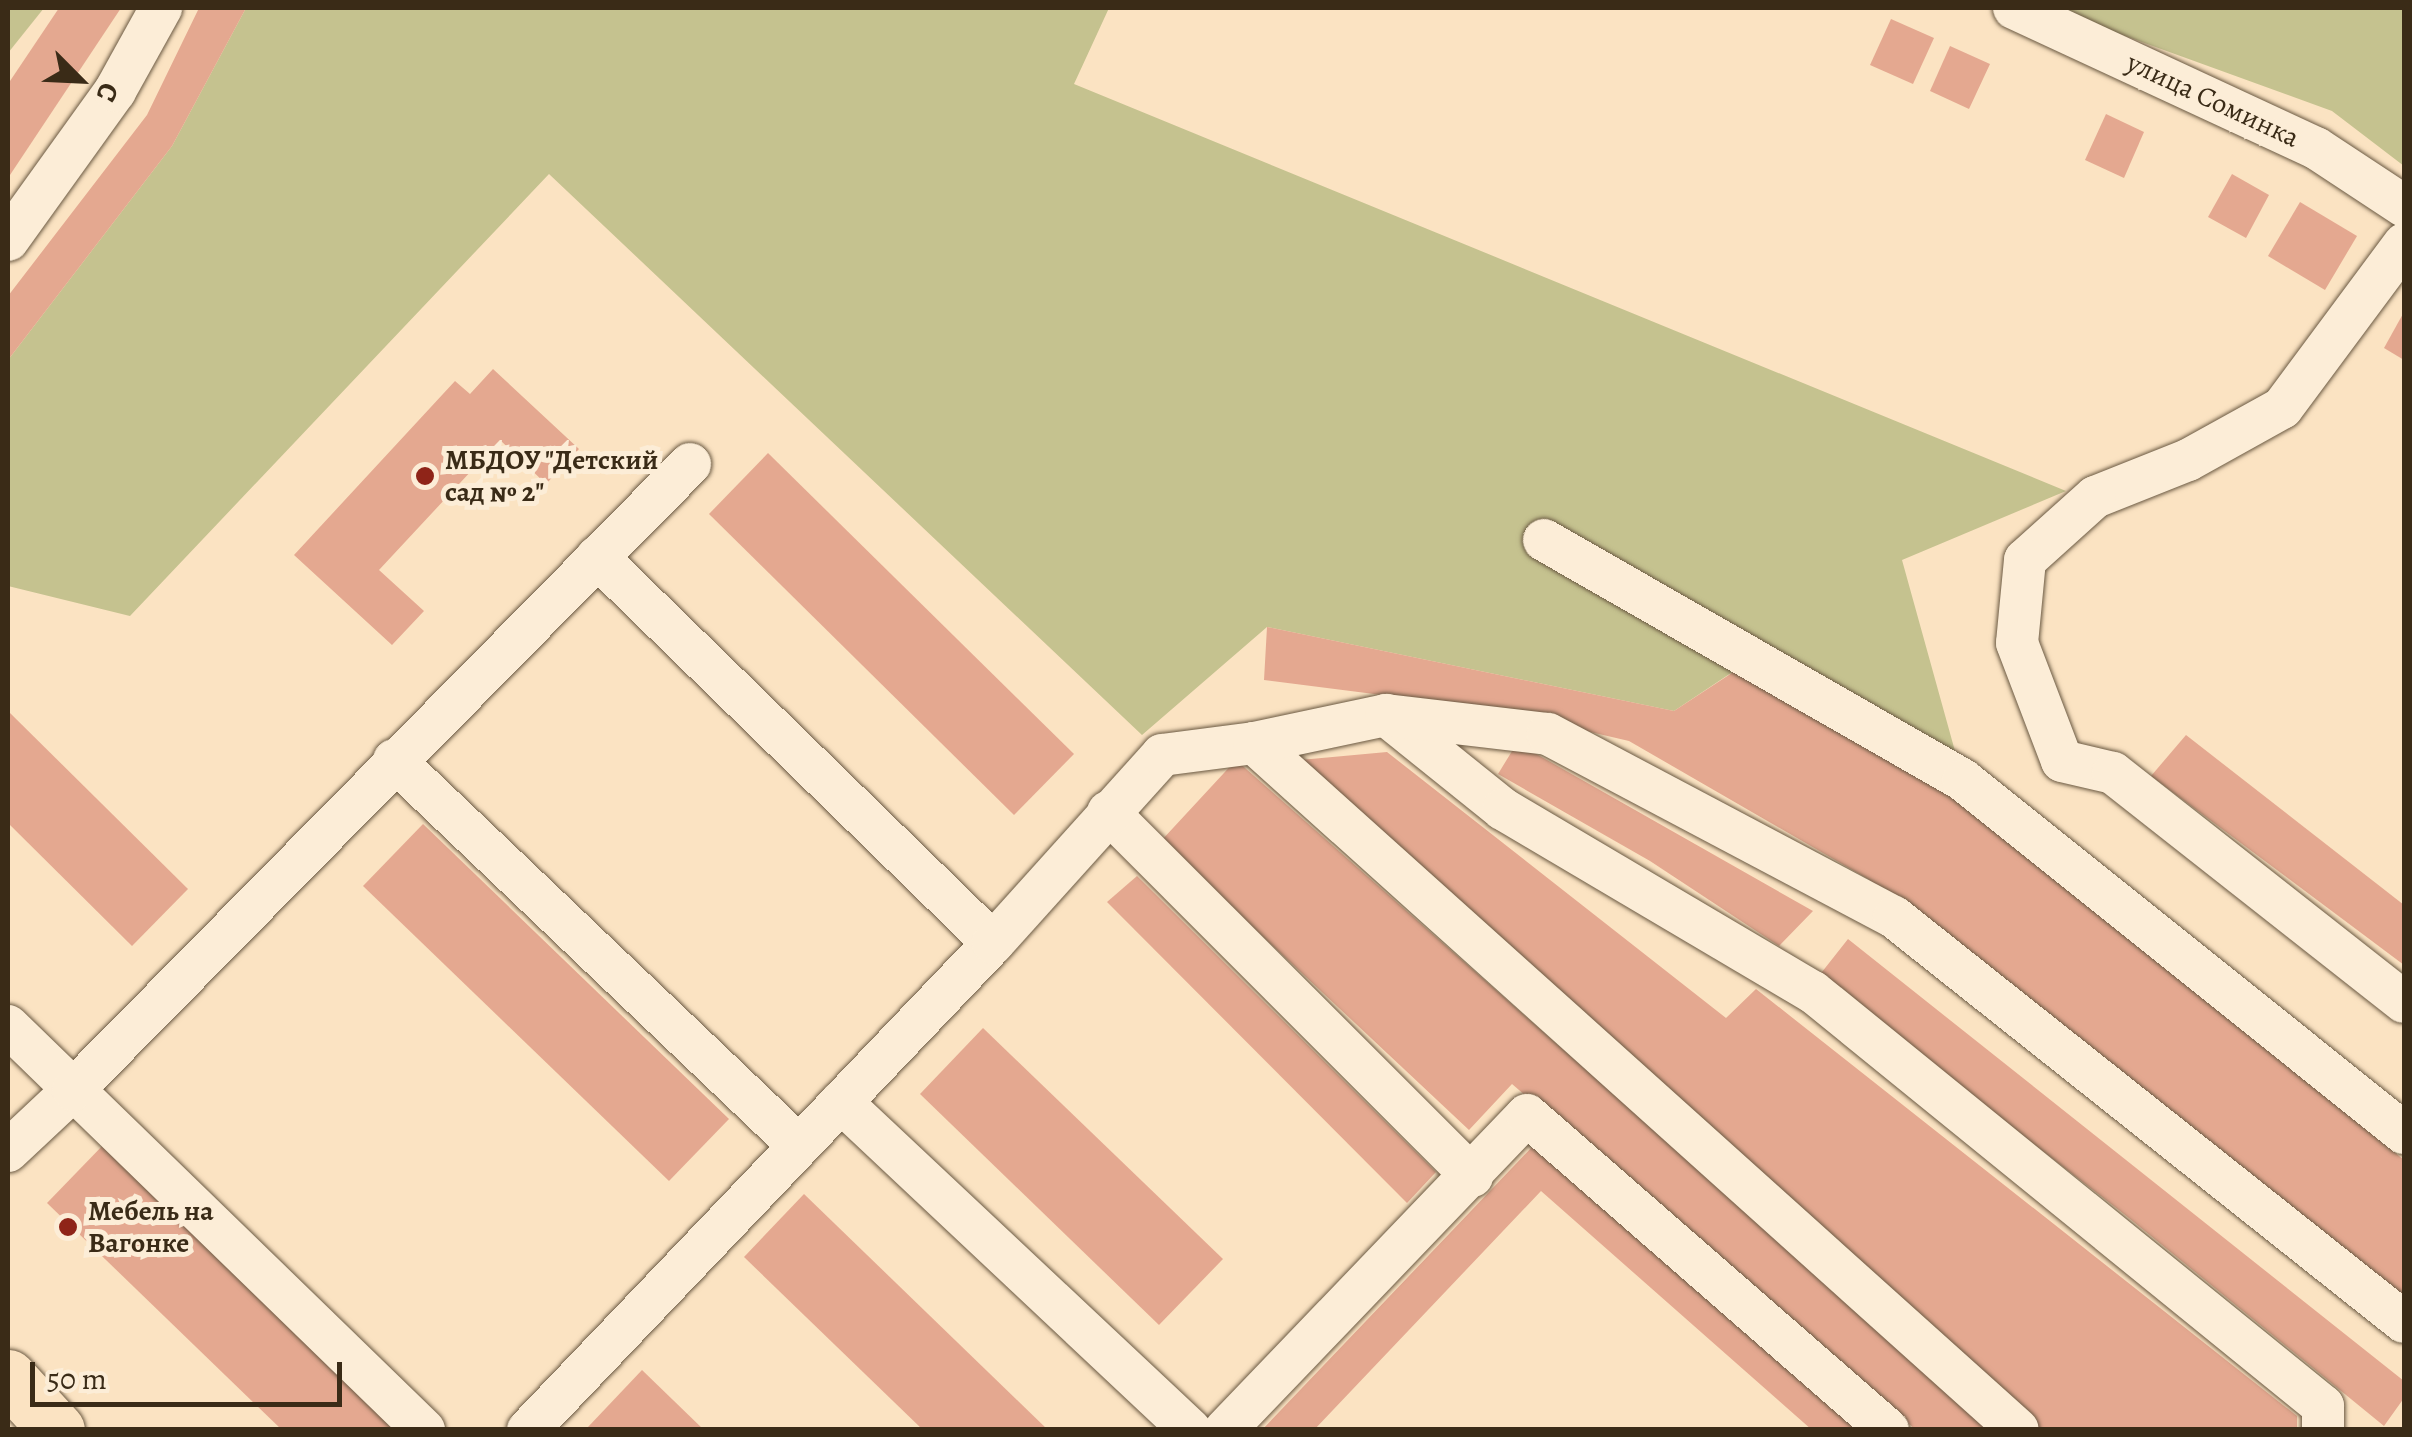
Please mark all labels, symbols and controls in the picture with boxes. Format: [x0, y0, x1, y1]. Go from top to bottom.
north arrow [30, 30, 130, 130]
street label: улица Соминка [2121, 45, 2305, 155]
text: С [87, 77, 128, 108]
place label: МБДОУ "Детский сад № 2" [445, 443, 659, 509]
marker: МБДОУ "Детский сад № 2" [414, 465, 436, 487]
place label: Мебель на Вагонке [88, 1194, 213, 1260]
marker: Мебель на Вагонке [57, 1216, 79, 1238]
scale bar [35, 1342, 348, 1404]
text: 50 m [47, 1359, 107, 1399]

